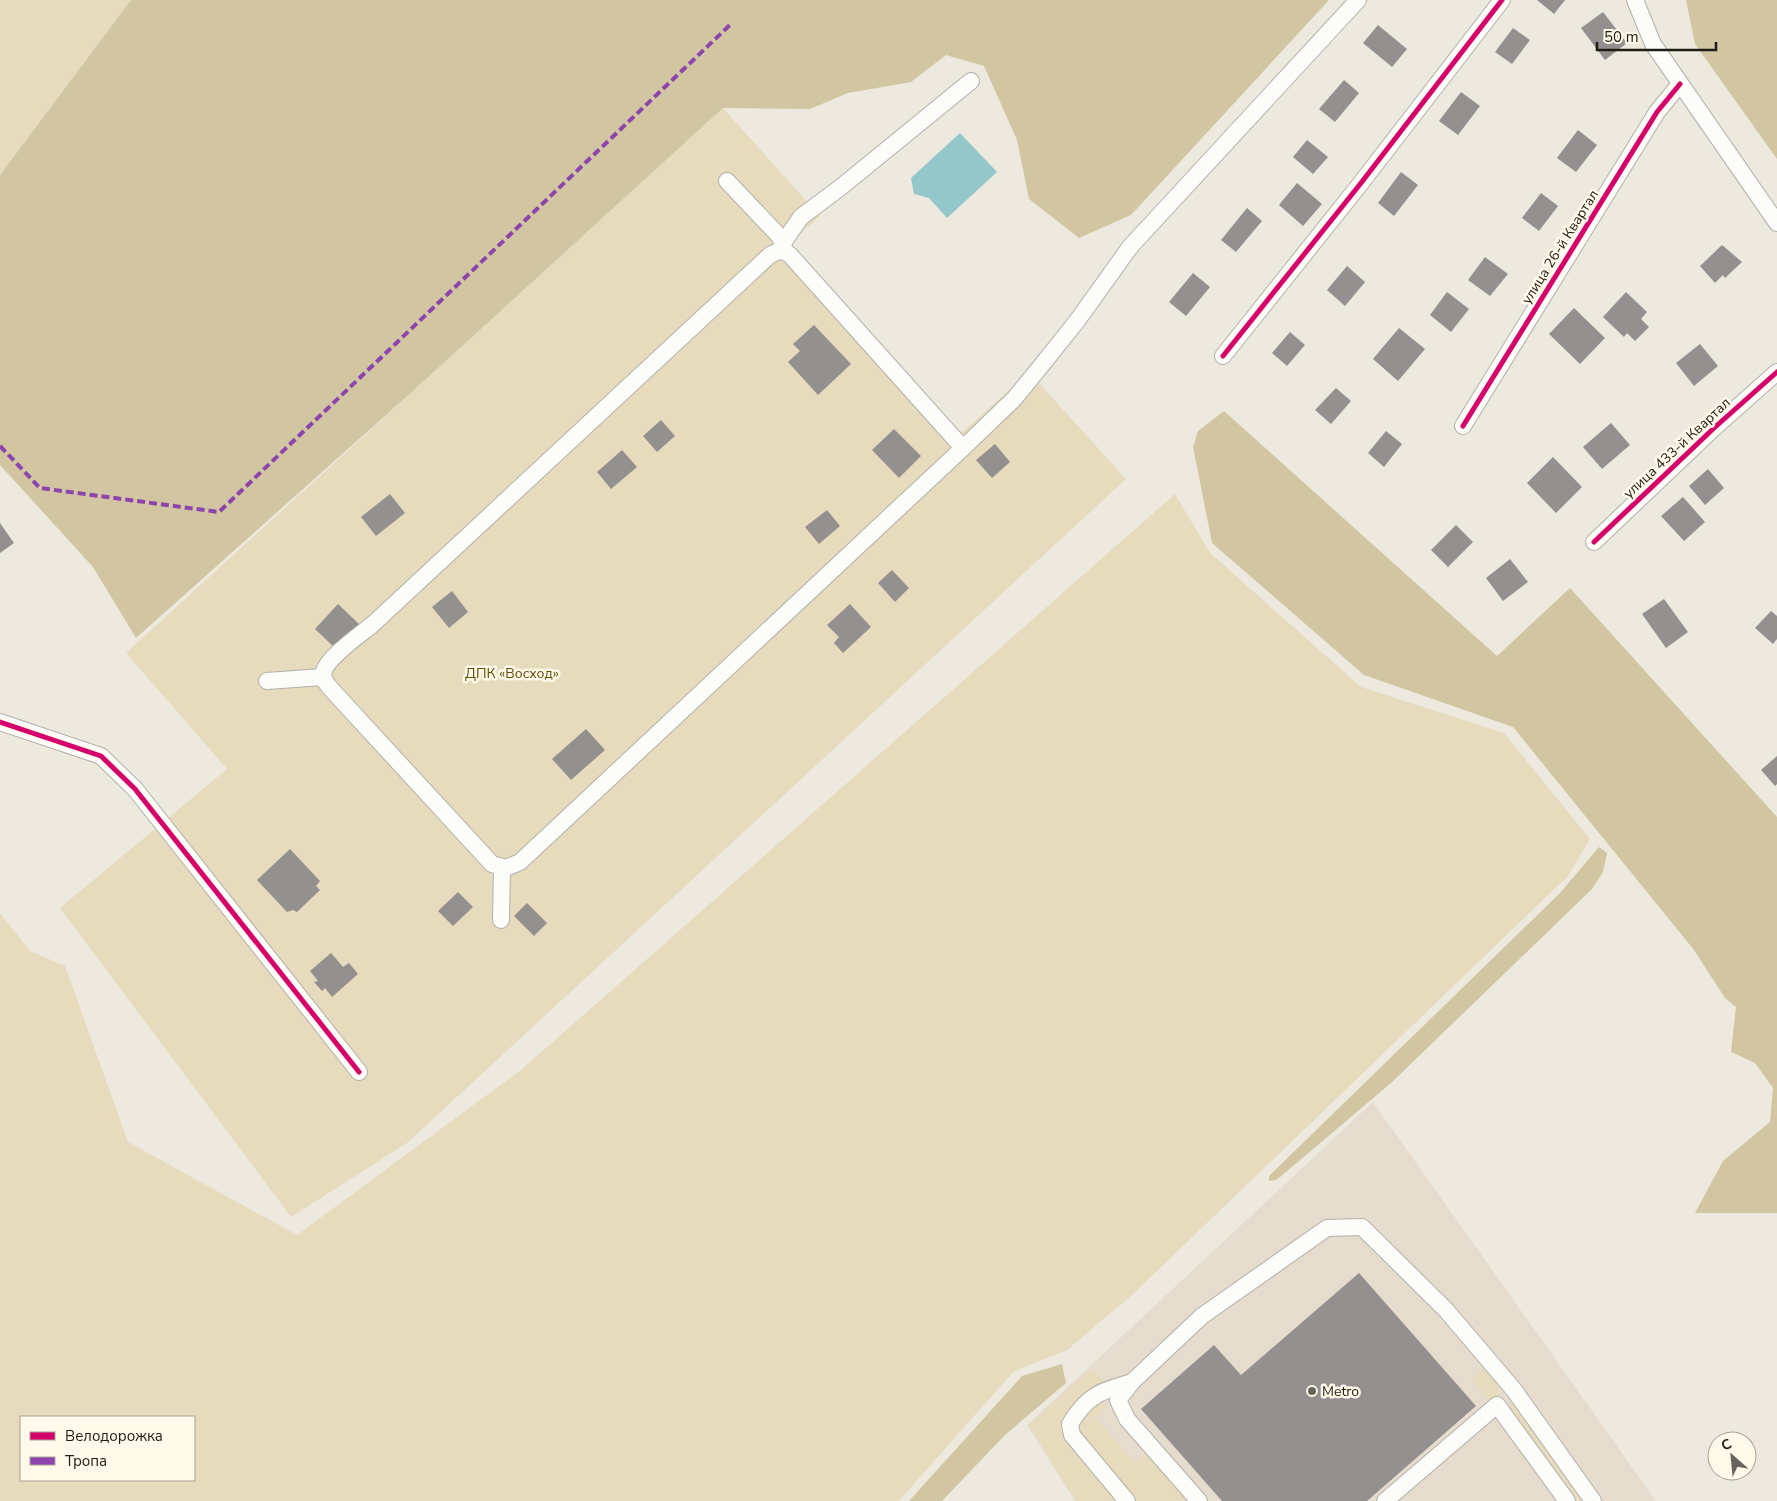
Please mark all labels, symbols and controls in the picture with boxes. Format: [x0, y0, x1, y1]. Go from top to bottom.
scale bar [1597, 20, 1716, 52]
text: 50 m [1604, 27, 1639, 47]
street label: улица 26-й Квартал [1517, 186, 1603, 308]
street label: улица 433-й Квартал [1619, 393, 1735, 503]
park label: ДПК «Восход» [465, 664, 559, 683]
place label: Metro [1322, 1382, 1359, 1401]
marker: Metro [1306, 1385, 1318, 1397]
legend [20, 1416, 195, 1481]
text: Велодорожка [65, 1426, 163, 1446]
north arrow [1707, 1431, 1757, 1481]
text: С [1718, 1434, 1735, 1455]
text: Тропа [65, 1451, 107, 1471]

